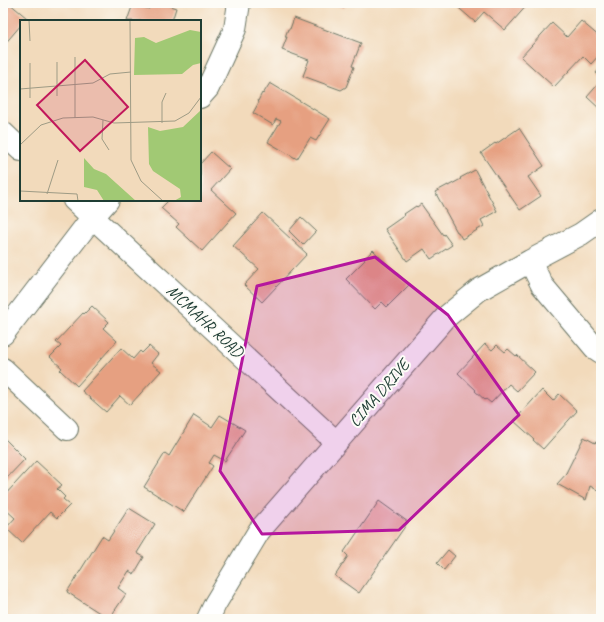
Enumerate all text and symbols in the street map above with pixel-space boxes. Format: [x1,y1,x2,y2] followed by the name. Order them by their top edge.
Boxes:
[20,20,201,201] inset map
[162,280,249,363] street label: MCMAHR ROAD
[344,353,415,431] street label: CIMA DRIVE

